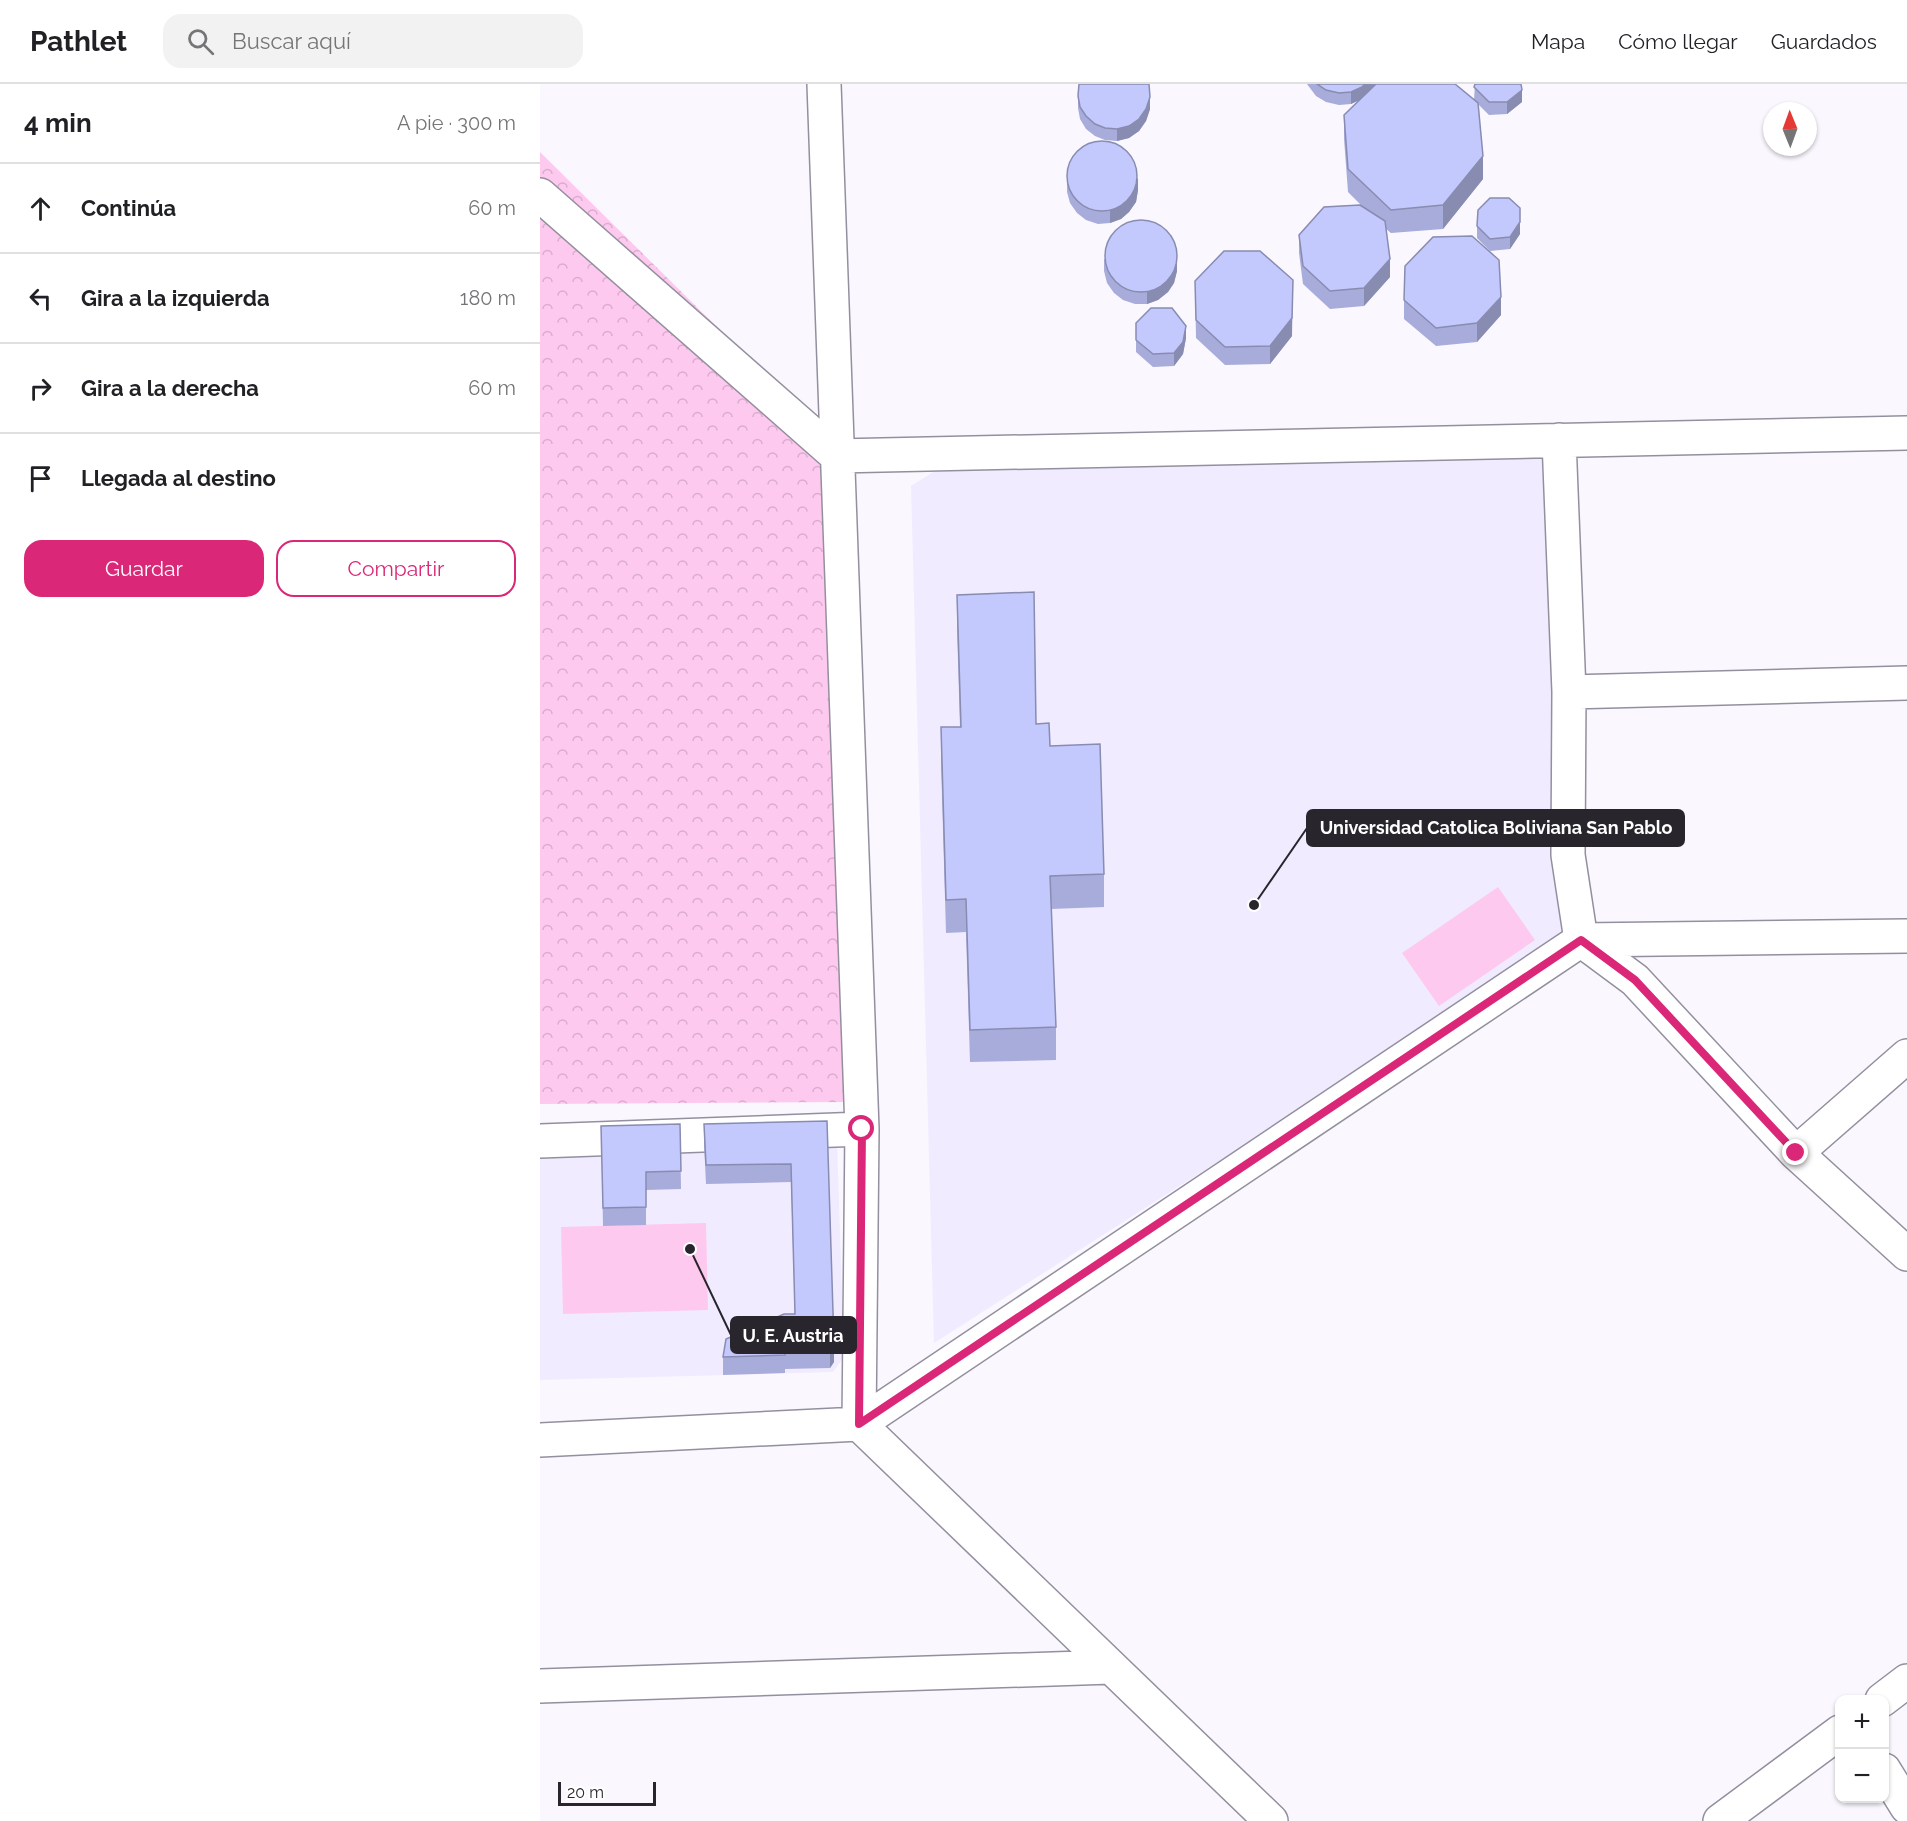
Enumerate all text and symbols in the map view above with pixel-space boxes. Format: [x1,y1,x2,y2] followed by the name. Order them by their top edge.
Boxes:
[163,14,583,68] search box
[30,25,127,58] text: Pathlet
[184,25,217,58] icon: search
[232,28,351,54] text: Buscar aquí
[1531,29,1585,54] text: Mapa
[1618,29,1738,54] text: Cómo llegar
[1771,29,1877,54] text: Guardados
[1763,102,1817,156] north arrow
[24,108,92,138] text: 4 min
[397,111,516,135] text: A pie · 300 m
[24,192,57,225] icon: ahead
[81,195,176,221] text: Continúa
[468,196,516,220] text: 60 m
[24,282,57,315] icon: left
[81,285,270,311] text: Gira a la izquierda
[460,286,516,310] text: 180 m
[24,372,57,405] icon: right
[81,375,259,401] text: Gira a la derecha
[468,376,516,400] text: 60 m
[24,462,57,495] icon: arrive
[81,465,276,491] text: Llegada al destino
[24,540,264,597] button: Guardar
[276,540,516,597] button: Compartir
[1307,810,1684,846] callout: Universidad Catolica Boliviana San Pablo
[1320,817,1672,838] text: Universidad Catolica Boliviana San Pablo
[848,1115,874,1141] route start
[1782,1139,1808,1165] route end
[731,1317,856,1353] callout: U. E. Austria
[743,1325,843,1346] text: U. E. Austria
[1835,1695,1889,1803] map controls
[1835,1695,1889,1749] button: +
[1835,1749,1889,1803] button: −
[558,1779,656,1806] scale bar
[567,1783,604,1802] text: 20 m

